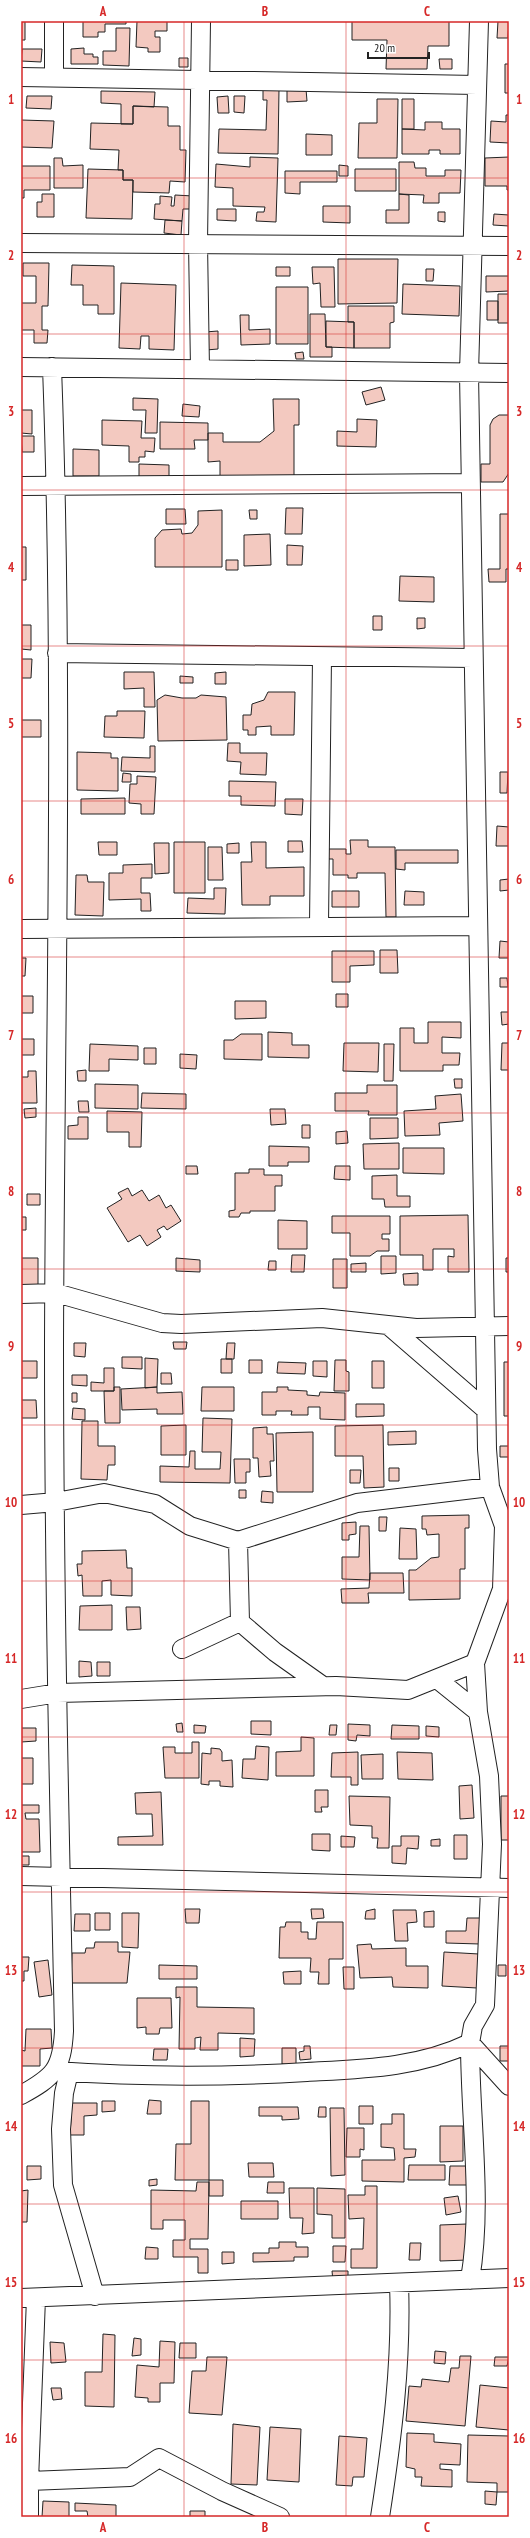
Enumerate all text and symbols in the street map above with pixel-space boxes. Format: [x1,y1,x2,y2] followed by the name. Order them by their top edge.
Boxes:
[99,3,107,20] text: A
[262,3,268,20] text: B
[424,3,430,20] text: C
[368,34,429,60] scale bar
[374,40,395,55] text: 20 m
[8,91,14,108] text: 1
[516,91,522,108] text: 1
[8,247,14,264] text: 2
[516,247,522,264] text: 2
[8,403,14,420] text: 3
[516,403,522,420] text: 3
[8,559,15,576] text: 4
[516,559,523,576] text: 4
[8,715,14,732] text: 5
[516,715,522,732] text: 5
[8,871,14,888] text: 6
[516,871,522,888] text: 6
[8,1027,14,1044] text: 7
[516,1027,522,1044] text: 7
[8,1183,14,1200] text: 8
[516,1183,522,1200] text: 8
[8,1338,14,1355] text: 9
[516,1338,522,1355] text: 9
[5,1494,17,1511] text: 10
[513,1494,525,1511] text: 10
[5,1650,17,1667] text: 11
[513,1650,525,1667] text: 11
[5,1806,17,1823] text: 12
[513,1806,525,1823] text: 12
[5,1962,17,1979] text: 13
[513,1962,525,1979] text: 13
[5,2118,18,2135] text: 14
[513,2118,526,2135] text: 14
[5,2274,17,2291] text: 15
[513,2274,525,2291] text: 15
[5,2430,17,2447] text: 16
[513,2430,525,2447] text: 16
[99,2519,107,2536] text: A
[262,2519,268,2536] text: B
[424,2519,430,2536] text: C

